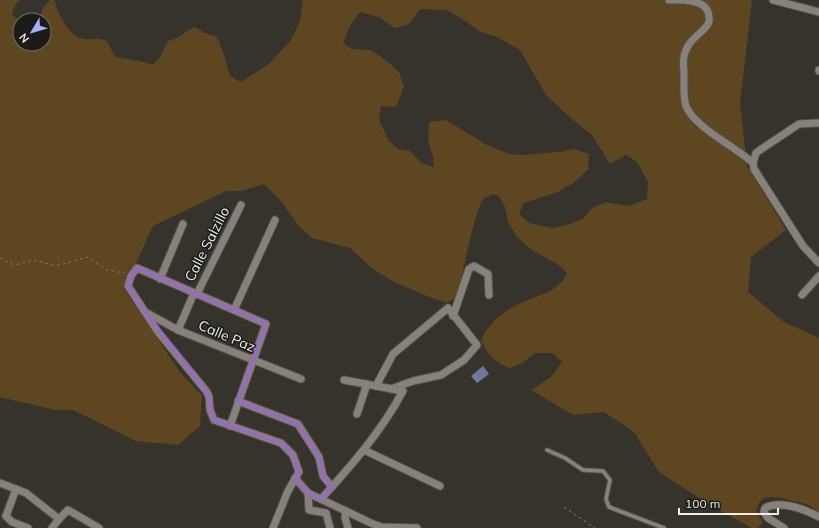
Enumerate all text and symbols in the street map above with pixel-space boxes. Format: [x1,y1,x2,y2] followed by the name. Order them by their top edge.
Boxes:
[12,12,52,52] north arrow
[16,31,32,46] text: N
[181,204,233,284] street label: Calle Salzillo
[196,316,258,356] street label: Calle Paz
[679,490,778,516] scale bar
[685,496,720,511] text: 100 m

